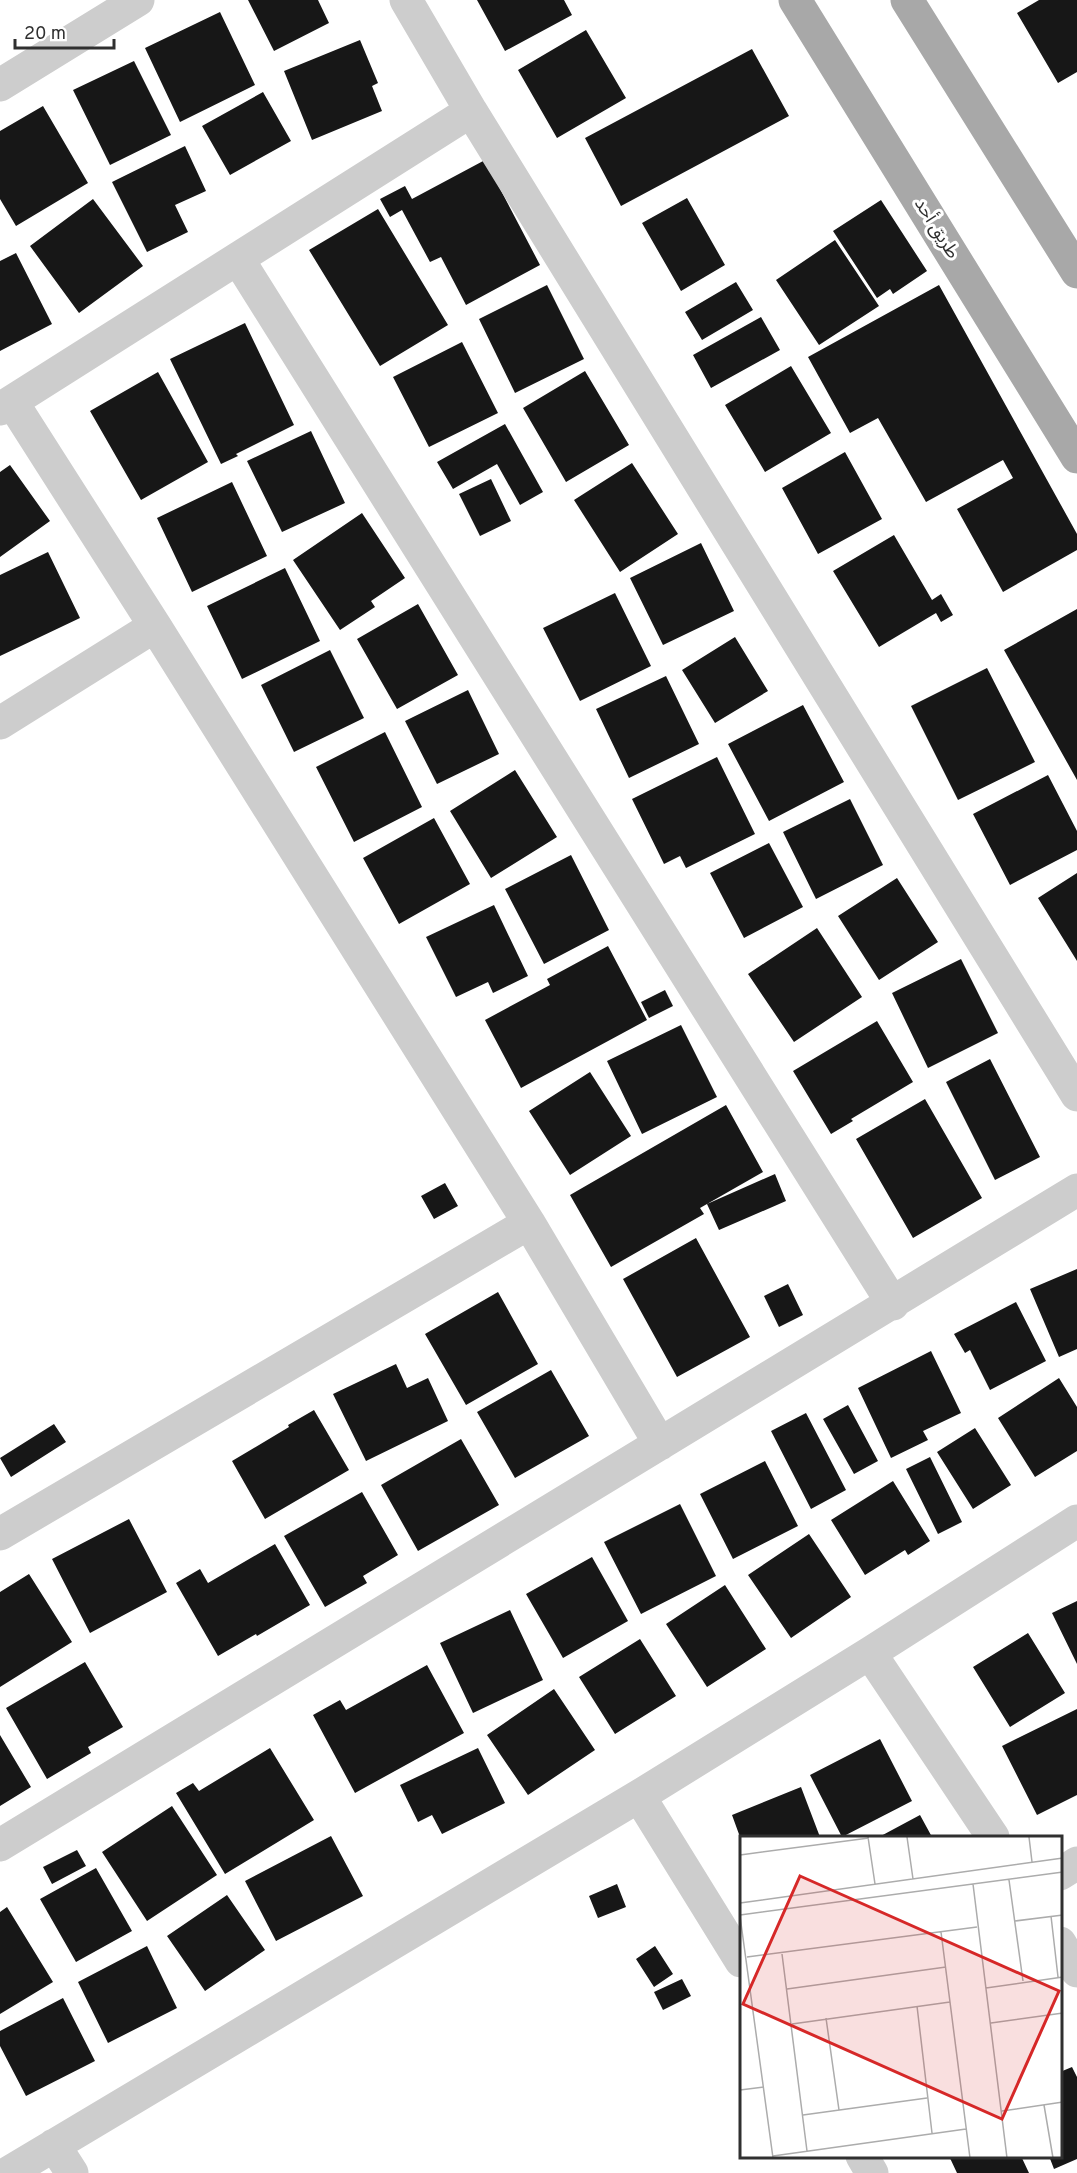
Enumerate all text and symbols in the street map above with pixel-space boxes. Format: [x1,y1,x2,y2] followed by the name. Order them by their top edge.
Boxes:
[15,12,114,50] scale bar
[24,23,66,46] text: 20 m
[908,194,965,264] street label: طريق أحد
[740,1836,1062,2158] inset map

